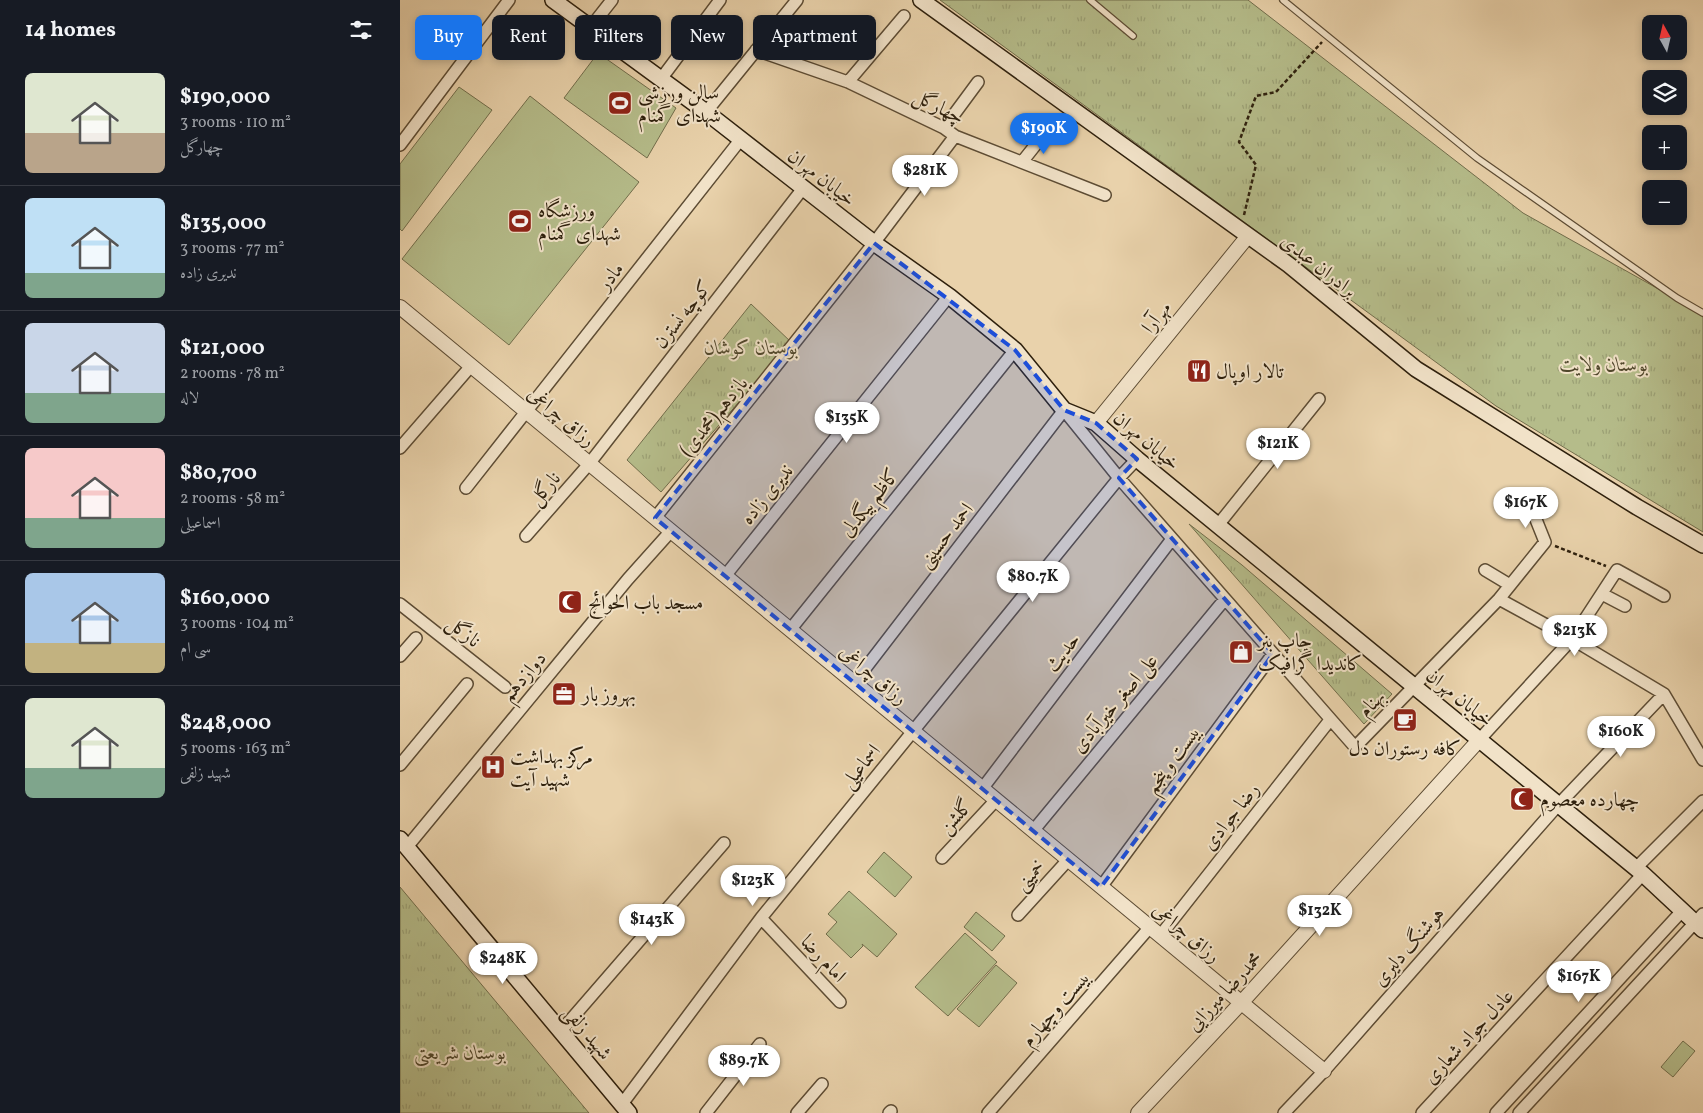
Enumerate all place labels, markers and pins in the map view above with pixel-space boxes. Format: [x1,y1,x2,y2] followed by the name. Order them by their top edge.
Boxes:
[638,80,721,133] place label: سالن ورزشی شهدای گمنام
[607,90,633,116] sports icon: سالن ورزشی شهدای گمنام
[1009,112,1079,155] pin: $190K
[890,154,960,197] pin: $281K
[538,197,621,251] place label: ورزشگاه شهدای گمنام
[507,208,533,234] sports icon: ورزشگاه شهدای گمنام
[1186,358,1212,384] restaurant icon: تالار اوپال
[1216,359,1284,387] place label: تالار اوپال
[812,402,882,444] pin: $135K
[1243,428,1313,470] pin: $121K
[1491,486,1561,529] pin: $167K
[992,560,1074,603] pin: $80.7K
[557,589,583,615] mosque icon: مسجد باب الحوائج
[588,590,703,619] place label: مسجد باب الحوائج
[1540,614,1610,657] pin: $213K
[1256,628,1362,679] place label: چاپ بنر کاندیدا گرافیک
[1228,639,1254,665] shop icon: چاپ بنر کاندیدا گرافیک
[551,681,577,707] office icon: بهروز بار
[580,682,636,710] place label: بهروز بار
[1392,707,1418,733] cafe icon: کافه رستوران دل
[1586,716,1656,758] pin: $160K
[1349,736,1461,764] place label: کافه رستوران دل
[510,744,593,795] place label: مرکز بهداشت شهید آیت
[480,754,506,780] hospital icon: مرکز بهداشت شهید آیت
[1509,786,1535,812] mosque icon: چهارده معصوم
[1540,787,1639,817] place label: چهارده معصوم
[718,864,788,907] pin: $123K
[1285,894,1355,937] pin: $132K
[617,904,687,946] pin: $143K
[468,942,538,985] pin: $248K
[1544,960,1614,1003] pin: $167K
[703,1044,785,1087] pin: $89.7K

